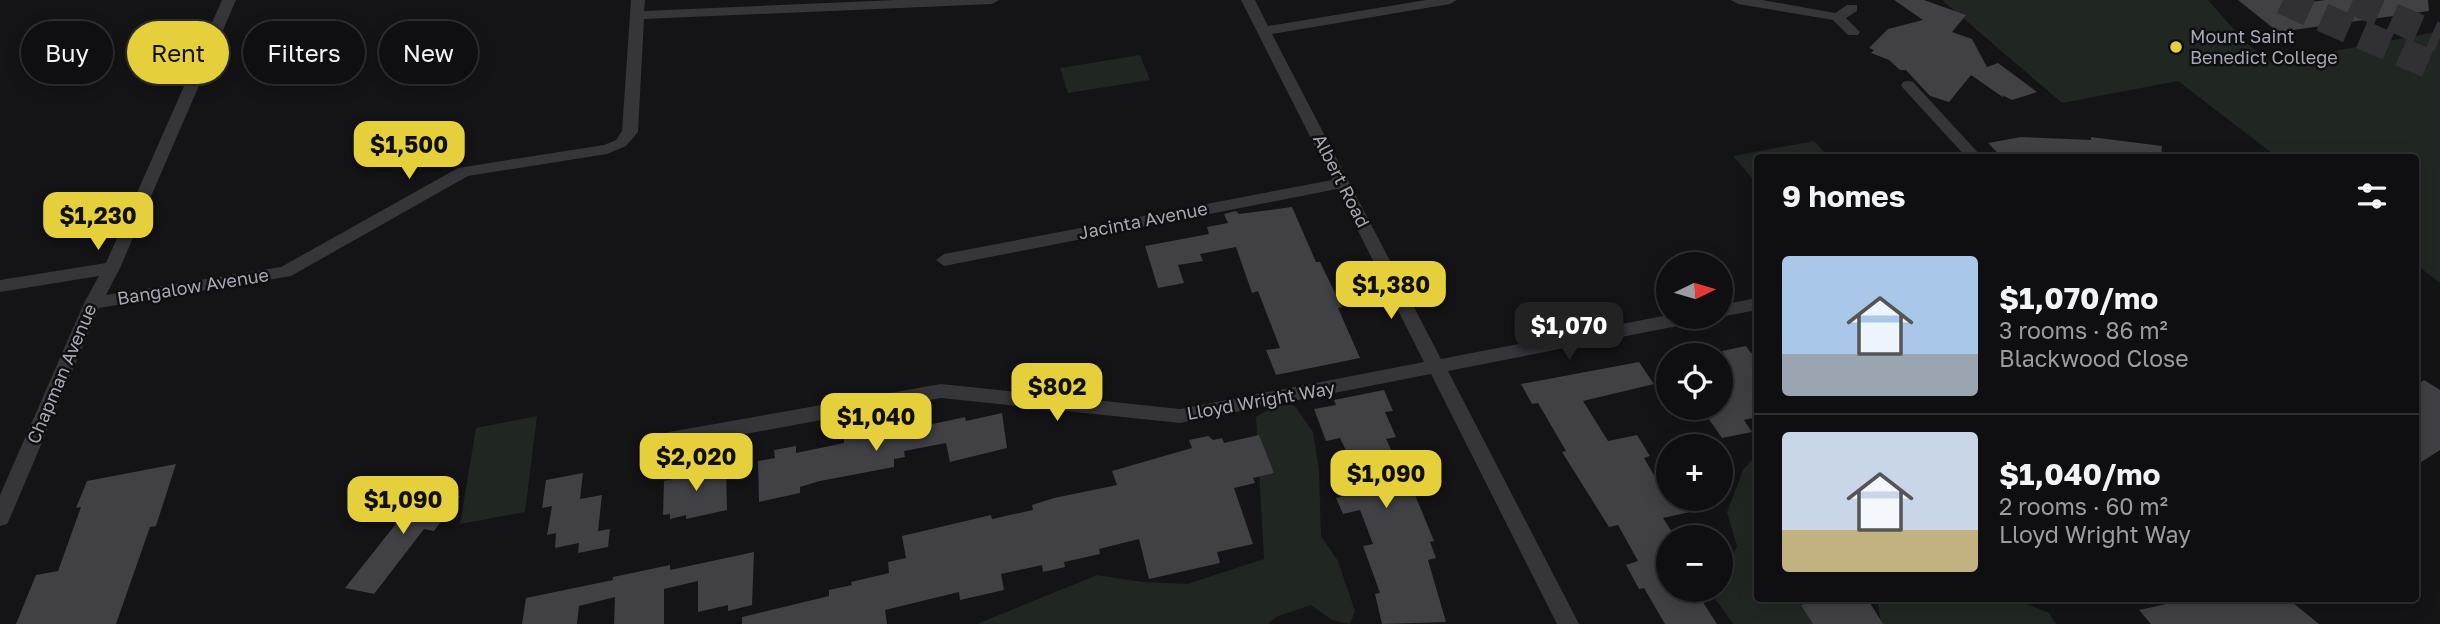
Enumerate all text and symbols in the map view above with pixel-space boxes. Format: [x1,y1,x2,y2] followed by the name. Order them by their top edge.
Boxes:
[21,21,113,84] chip: Buy
[127,21,229,84] chip: Rent
[243,21,365,84] chip: Filters
[379,21,478,84] chip: New
[2190,25,2338,68] place label: Mount Saint Benedict College
[2168,39,2184,55] marker: Mount Saint Benedict College
[352,122,466,181] pin: $1,500
[370,130,448,158] text: $1,500
[1309,130,1375,231] street label: Albert Road
[2353,177,2391,215] icon: filters
[1782,178,1905,214] text: 9 homes
[41,192,155,252] pin: $1,230
[1076,197,1209,243] street label: Jacinta Avenue
[59,201,137,229] text: $1,230
[1656,252,1732,329] north arrow
[1656,252,1733,602] map controls
[1334,262,1448,321] pin: $1,380
[115,263,270,309] street label: Bangalow Avenue
[1352,270,1430,298] text: $1,380
[1999,280,2158,316] text: $1,070/mo
[1838,284,1922,368] icon: home
[22,300,100,447] street label: Chapman Avenue
[1512,302,1626,362] pin: $1,070
[1530,311,1608,339] text: $1,070
[1999,316,2168,344] text: 3 rooms · 86 m²
[1656,343,1733,420] button: locate
[1999,344,2189,372] text: Blackwood Close
[1016,364,1098,423] pin: $802
[1027,372,1087,400] text: $802
[1185,376,1337,424] street label: Lloyd Wright Way
[819,393,933,453] pin: $1,040
[837,402,915,430] text: $1,040
[639,434,753,493] pin: $2,020
[1656,434,1733,511] button: +
[656,442,736,470] text: $2,020
[1329,450,1443,510] pin: $1,090
[1999,456,2161,492] text: $1,040/mo
[1346,459,1426,487] text: $1,090
[1838,460,1922,544] icon: home
[346,476,460,536] pin: $1,090
[363,485,443,513] text: $1,090
[1999,492,2168,520] text: 2 rooms · 60 m²
[1999,520,2191,548] text: Lloyd Wright Way
[1656,525,1733,602] button: −

